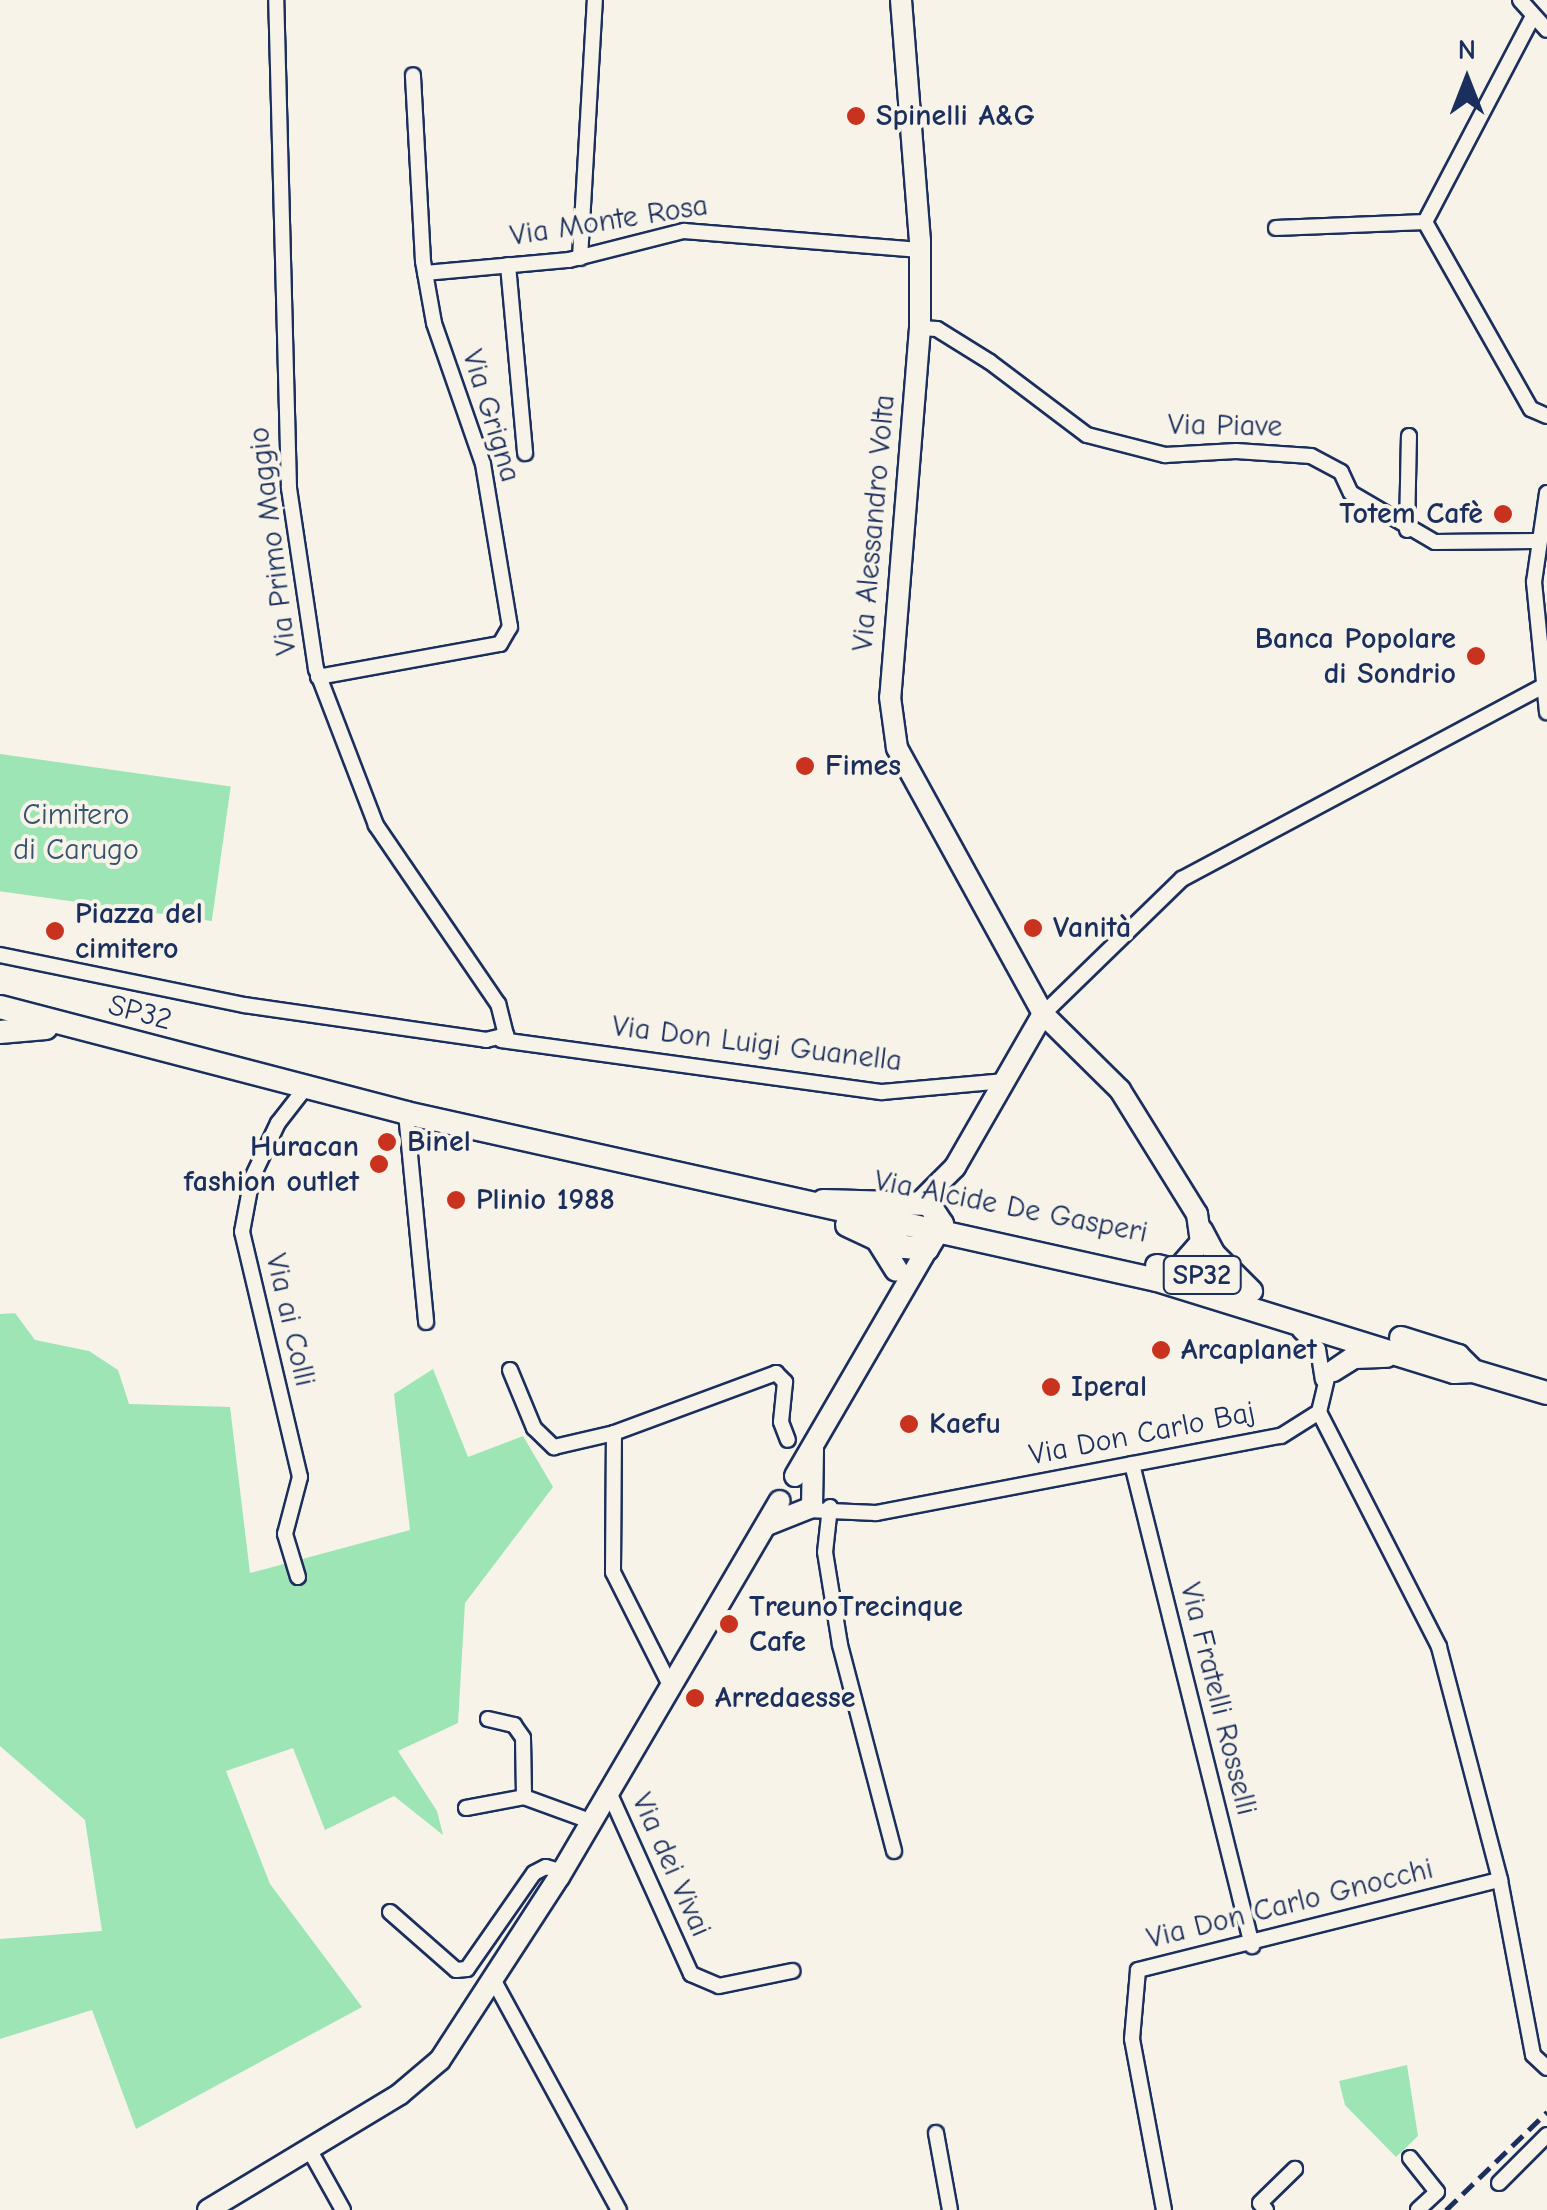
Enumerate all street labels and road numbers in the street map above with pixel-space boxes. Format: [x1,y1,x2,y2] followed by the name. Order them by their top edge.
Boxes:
[508,188,710,254] street label: Via Monte Rosa
[454,345,528,487] street label: Via Grigna
[845,393,903,653] street label: Via Alessandro Volta
[1167,407,1283,445] street label: Via Piave
[241,425,305,657] street label: Via Primo Maggio
[104,987,176,1039] street label: SP32
[610,1008,904,1080] street label: Via Don Luigi Guanella
[871,1163,1151,1251] street label: Via Alcide De Gasperi
[257,1250,323,1390] street label: Via ai Colli
[1162,1252,1242,1298] road number: SP32
[1026,1394,1258,1474] street label: Via Don Carlo Baj
[1172,1579,1264,1819] street label: Via Fratelli Rosselli
[623,1788,719,1942] street label: Via dei Vivai
[1143,1851,1437,1957] street label: Via Don Carlo Gnocchi

